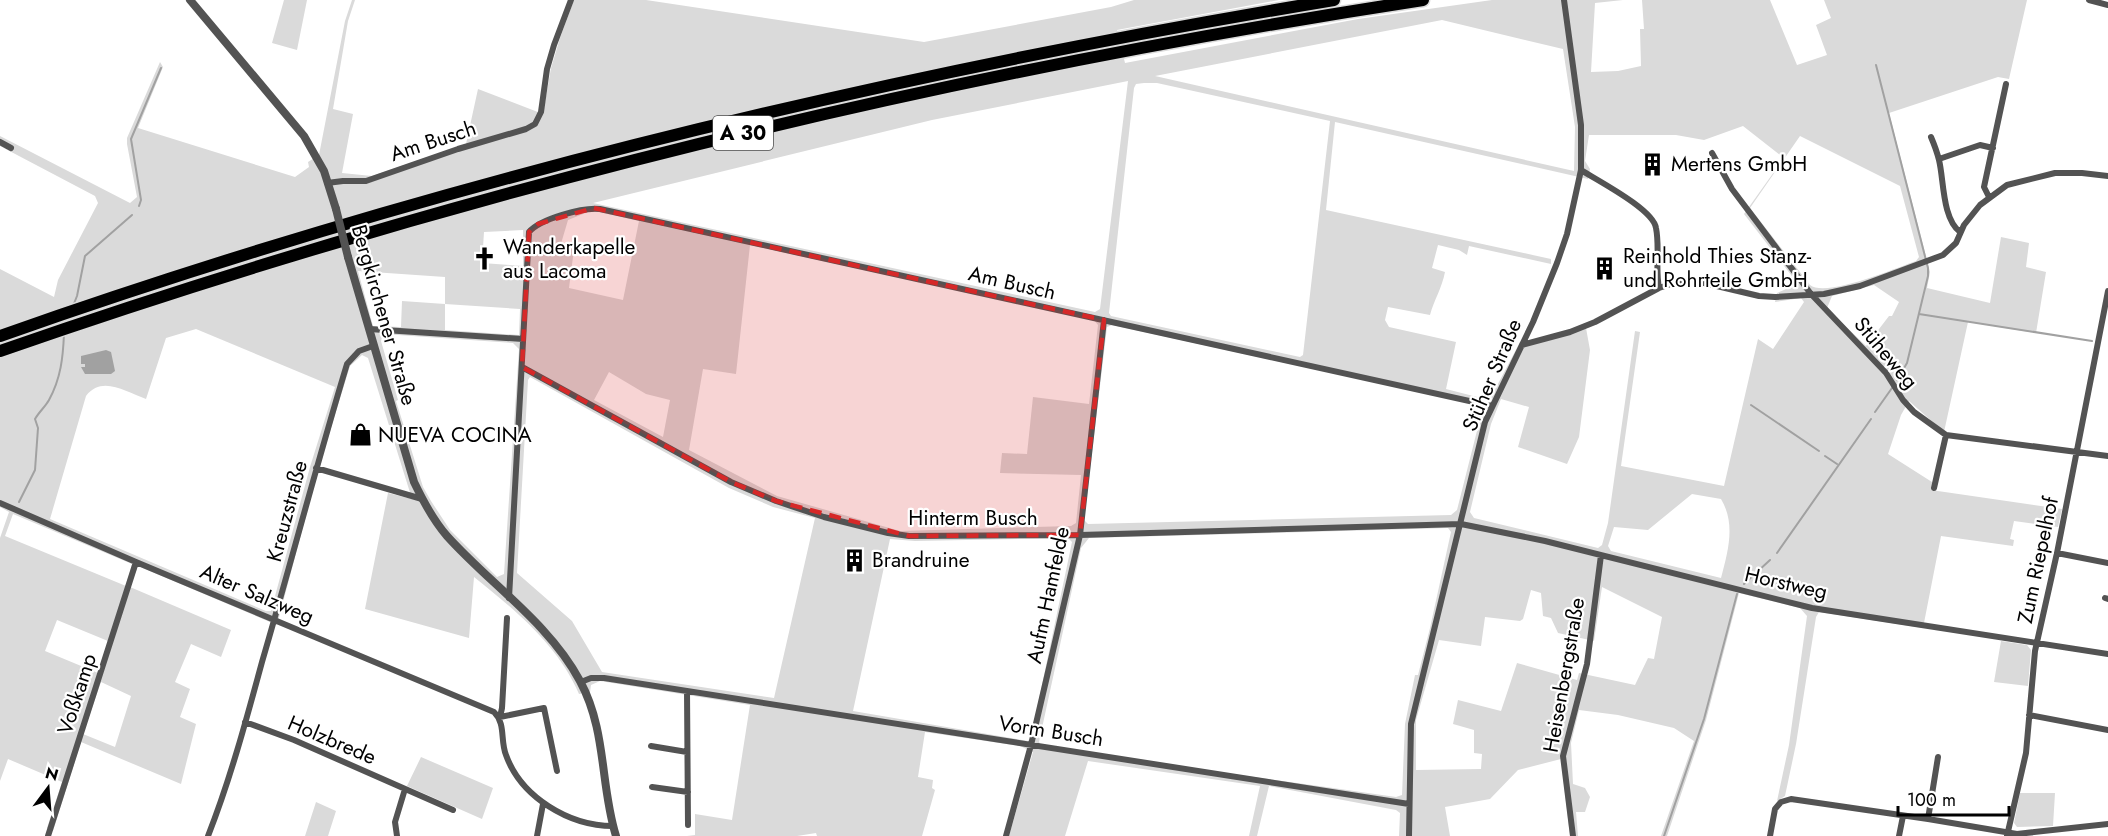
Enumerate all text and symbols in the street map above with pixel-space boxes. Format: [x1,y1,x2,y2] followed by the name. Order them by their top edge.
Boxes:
[386,113,480,169] street label: Am Busch
[713,116,773,150] road number: A 30
[1671,149,1807,179] place label: Mertens GmbH
[1640,151,1666,177] building icon: Mertens GmbH
[344,221,424,409] street label: Bergkirchener Straße
[503,232,636,286] place label: Wanderkapelle aus Lacoma
[1623,241,1812,295] place label: Reinhold Thies Stanz- und Rohrteile GmbH
[472,246,498,272] church icon: Wanderkapelle aus Lacoma
[1592,255,1618,281] building icon: Reinhold Thies Stanz- und Rohrteile GmbH
[965,258,1059,308] street label: Am Busch
[1847,310,1925,396] street label: Stüheweg
[1455,314,1529,436] street label: Stüher Straße
[378,420,532,450] place label: NUEVA COCINA
[347,422,373,448] shop icon: NUEVA COCINA
[259,457,315,565] street label: Kreuzstraße
[2010,493,2066,626] street label: Zum Riepelhof
[908,503,1038,533] street label: Hinterm Busch
[1019,524,1077,666] street label: Aufm Hamfelde
[872,545,970,575] place label: Brandruine
[841,547,867,573] building icon: Brandruine
[195,557,319,631] street label: Alter Salzweg
[1742,559,1830,607] street label: Horstweg
[1536,595,1592,755] street label: Heisenbergstraße
[50,650,104,738] street label: Voßkamp
[283,708,381,772] street label: Holzbrede
[996,708,1106,754] street label: Vorm Busch
[18,758,78,818] north arrow
[43,761,61,787] text: N
[1898,779,2009,817] scale bar
[1907,787,1956,813] text: 100 m

